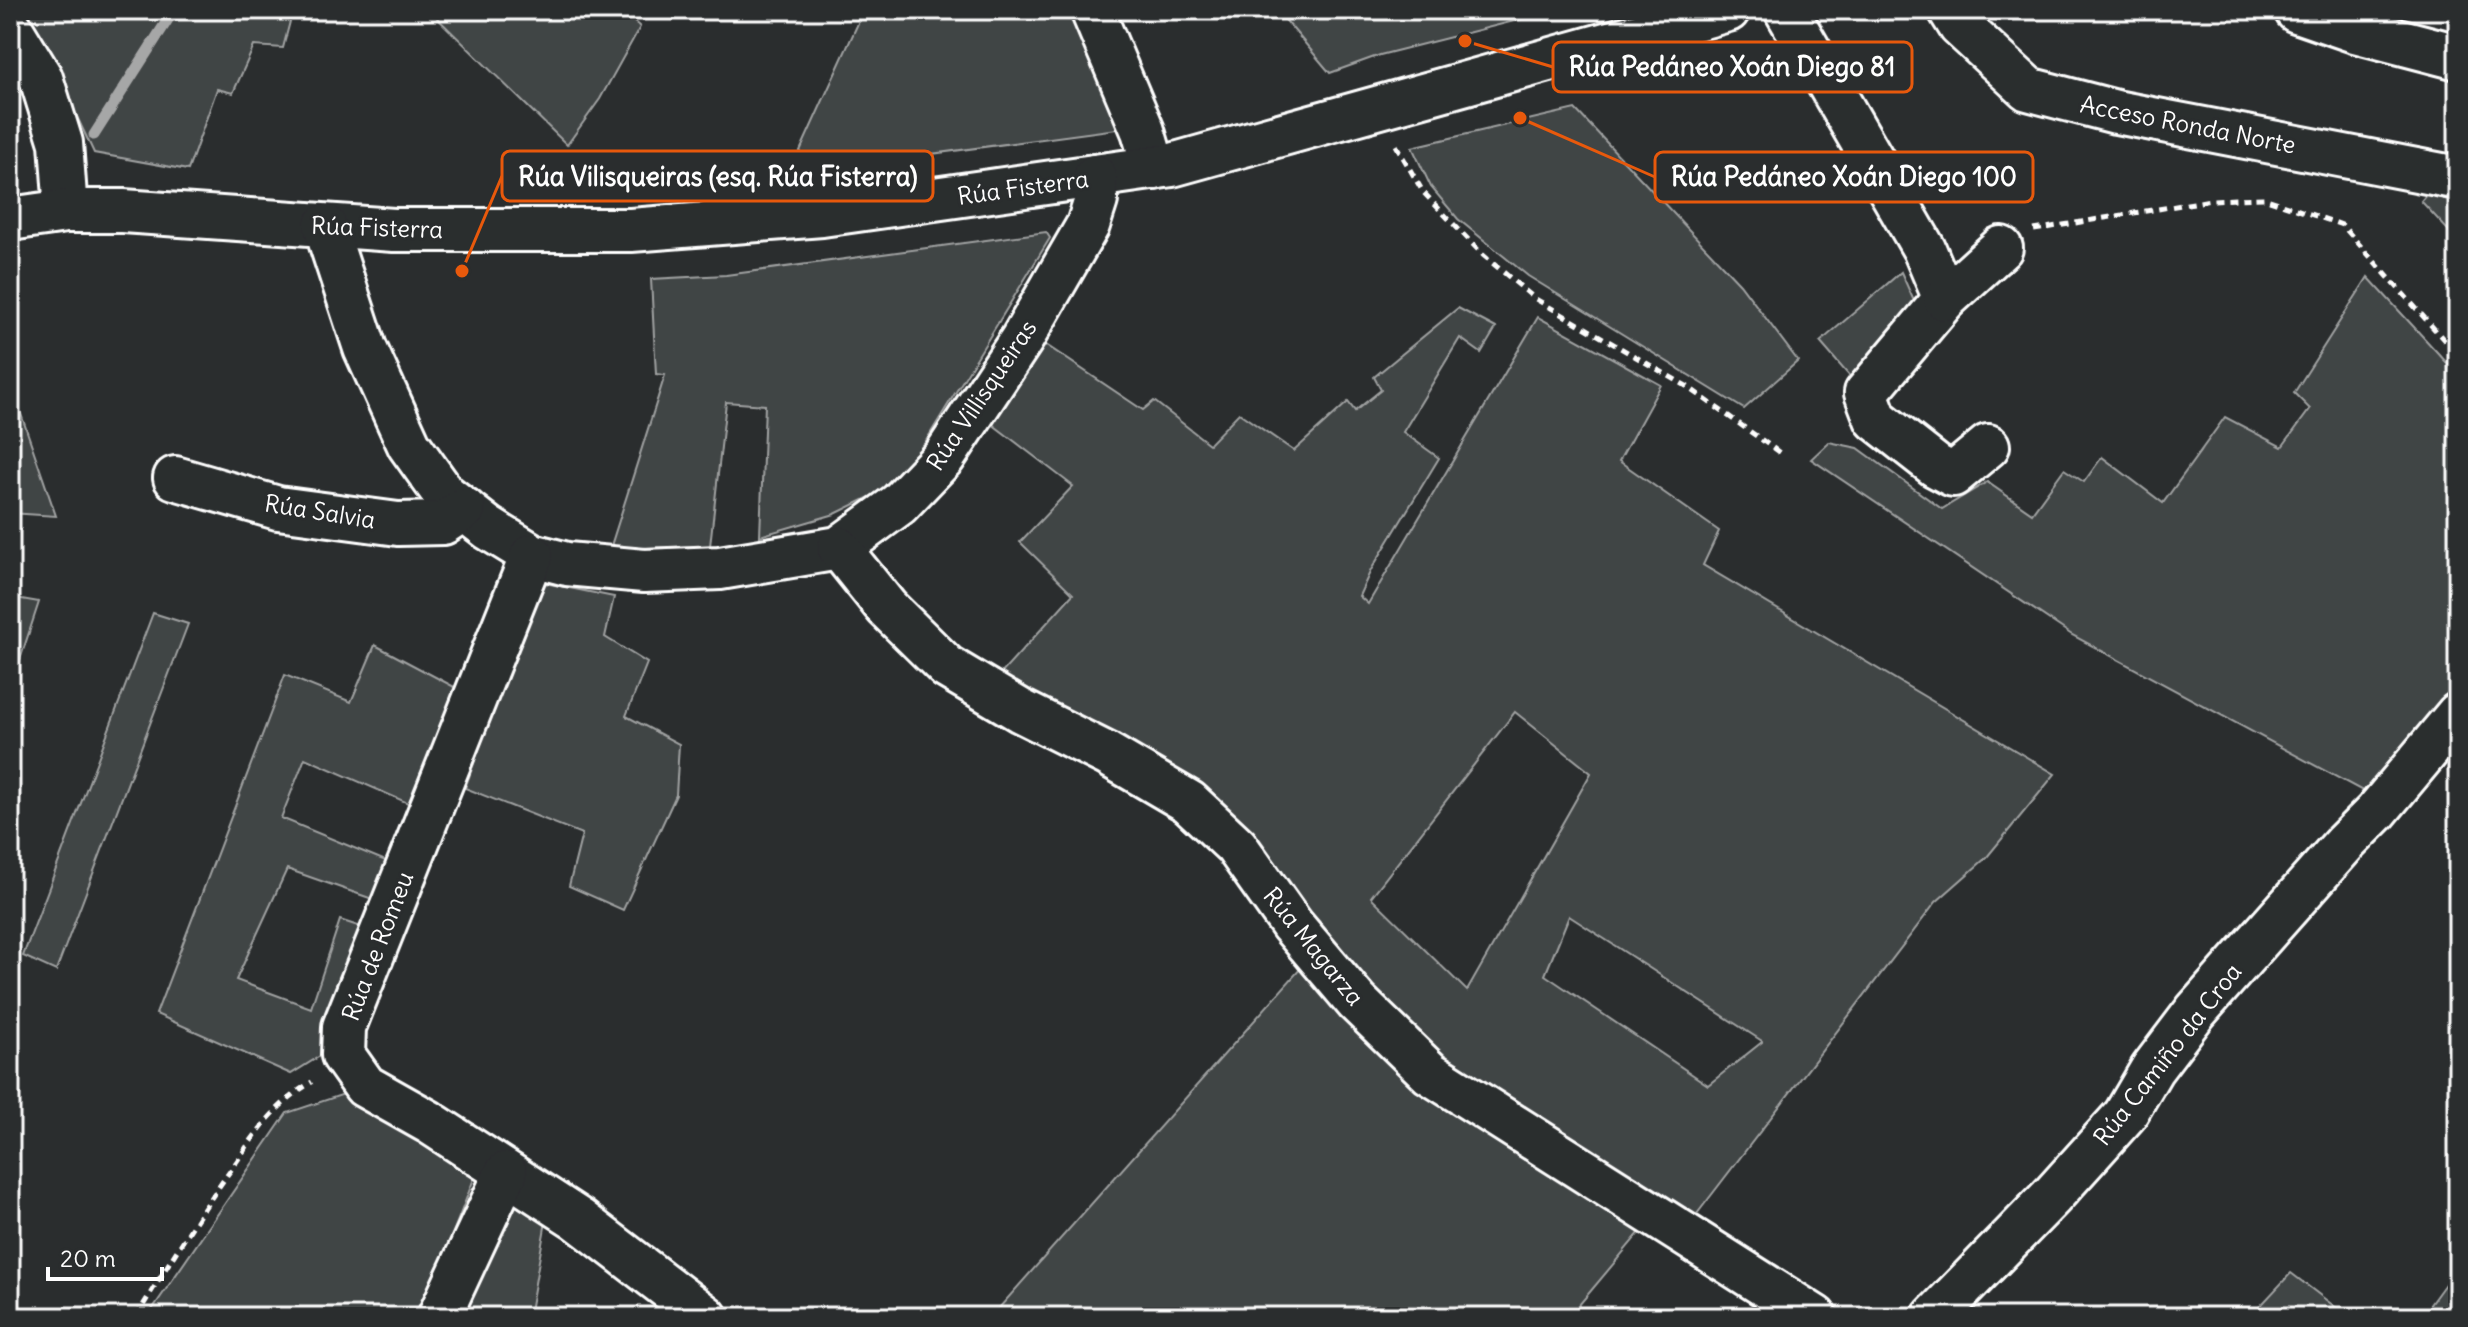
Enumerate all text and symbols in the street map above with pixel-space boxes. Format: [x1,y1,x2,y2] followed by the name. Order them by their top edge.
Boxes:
[1553,42,1912,92] callout: Rúa Pedáneo Xoán Diego 81
[1569,50,1895,83] text: Rúa Pedáneo Xoán Diego 81
[2078,88,2298,160] street label: Acceso Ronda Norte
[502,151,933,201] callout: Rúa Vilisqueiras (esq. Rúa Fisterra)
[1655,152,2033,202] callout: Rúa Pedáneo Xoán Diego 100
[518,160,918,193] text: Rúa Vilisqueiras (esq. Rúa Fisterra)
[1671,160,2017,193] text: Rúa Pedáneo Xoán Diego 100
[955,163,1091,211] street label: Rúa Fisterra
[310,210,444,244] street label: Rúa Fisterra
[919,314,1043,476] street label: Rúa Villisqueiras
[263,487,377,535] street label: Rúa Salvia
[335,867,419,1025] street label: Rúa de Romeu
[1257,881,1371,1011] street label: Rúa Magarza
[2086,957,2248,1151] street label: Rúa Camiño da Croa
[48,1231,162,1281] scale bar
[60,1243,116,1273] text: 20 m

